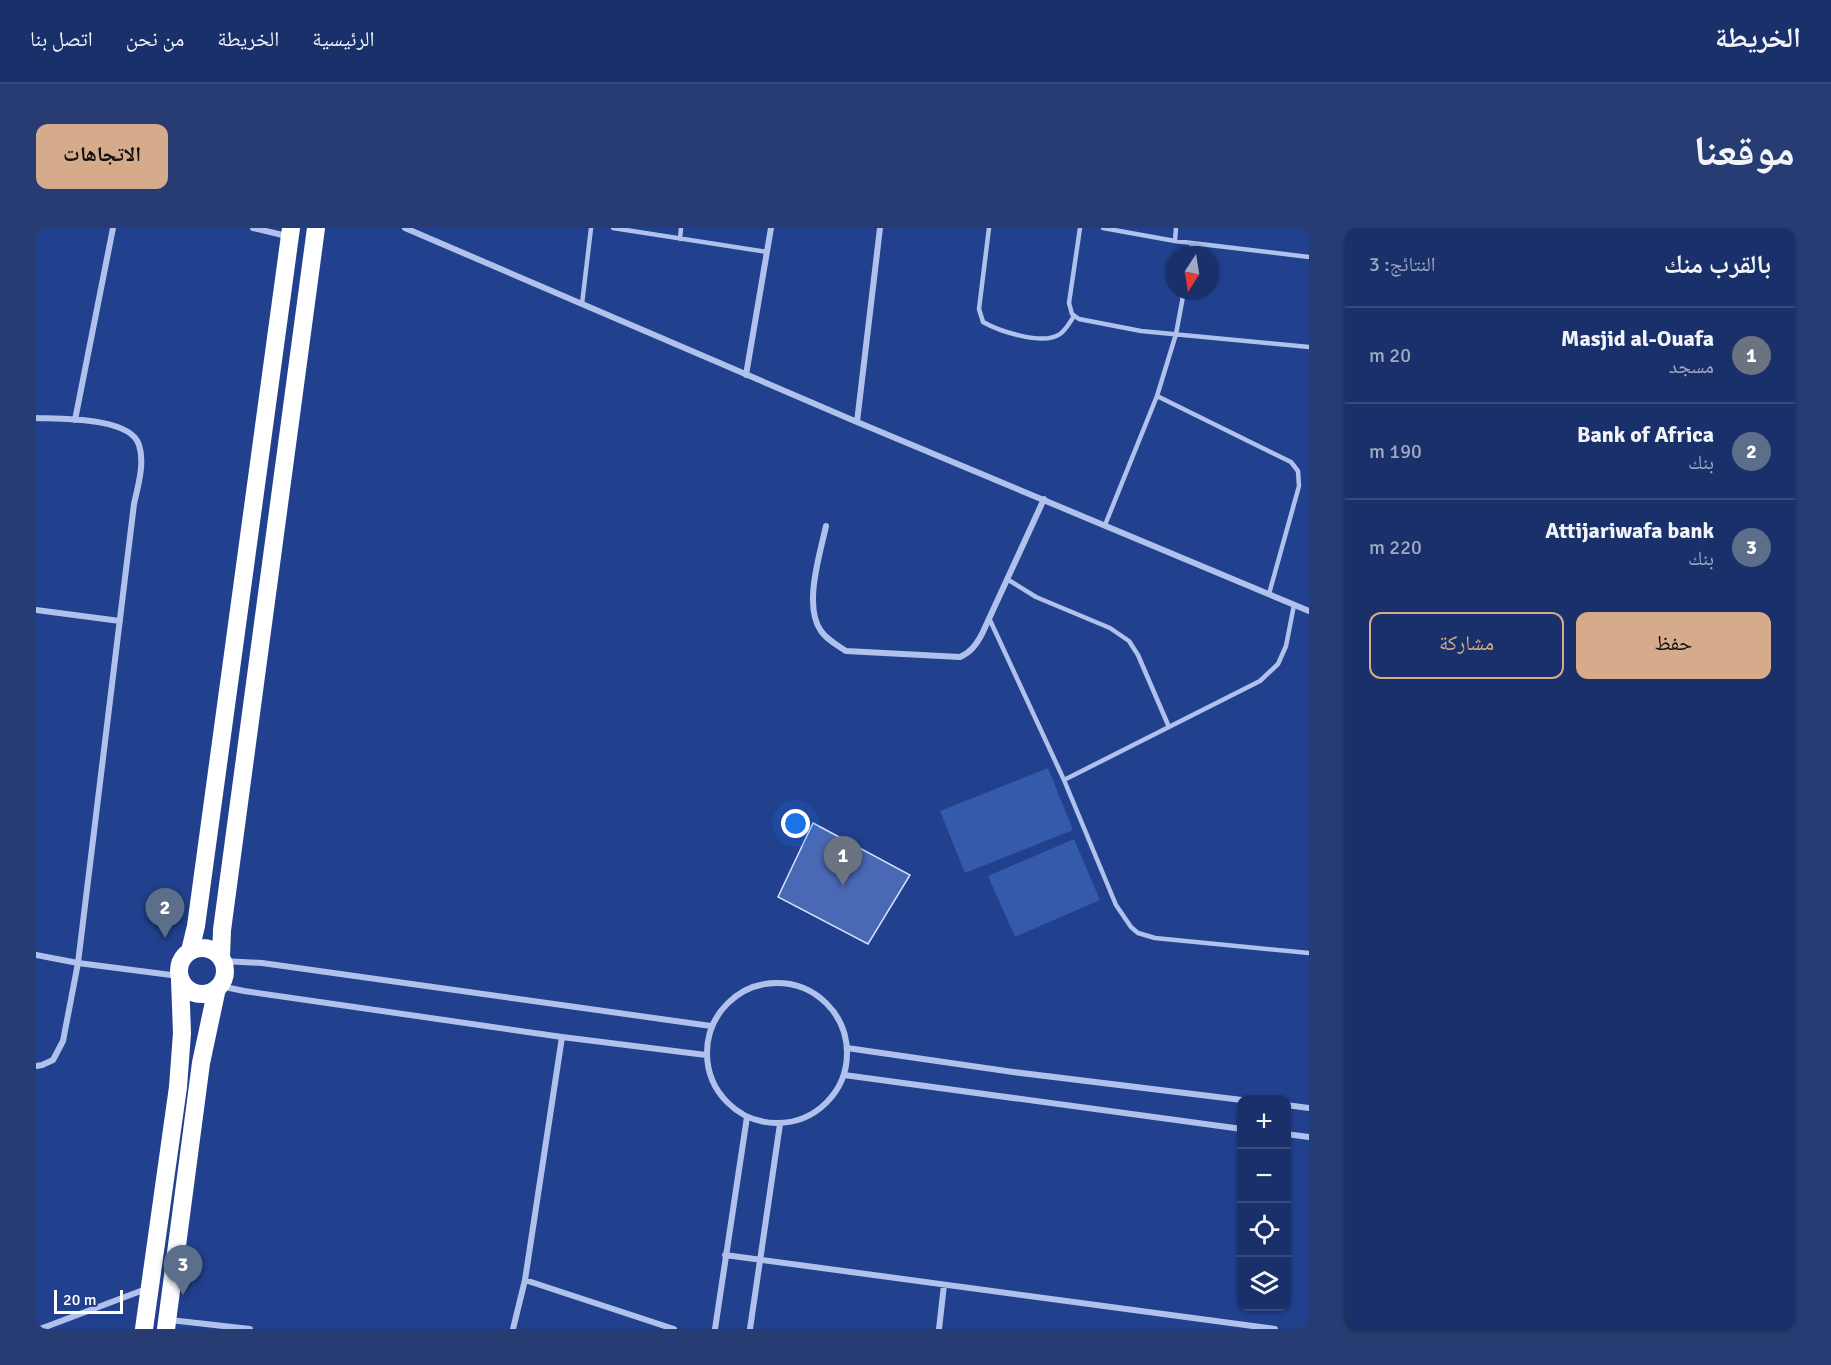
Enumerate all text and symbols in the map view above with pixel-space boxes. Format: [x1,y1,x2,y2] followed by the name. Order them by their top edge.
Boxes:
[1715,21,1801,55] text: الخريطة
[30,26,93,52] text: اتصل بنا
[126,26,184,52] text: من نحن
[217,26,279,52] text: الخريطة
[312,26,374,52] text: الرئيسية
[36,124,168,189] button: الاتجاهات
[1694,126,1795,177] text: موقعنا
[1165,246,1219,300] north arrow
[1664,249,1771,281] text: بالقرب منك
[1369,252,1436,277] text: النتائج: 3
[1561,325,1714,352] text: Masjid al-Ouafa
[1369,343,1411,368] text: 20 m
[1746,343,1757,368] text: 1
[1669,354,1714,379] text: مسجد
[1577,421,1714,448] text: Bank of Africa
[1369,439,1422,464] text: 190 m
[1746,439,1757,464] text: 2
[1688,450,1714,475] text: بنك
[1545,517,1714,544] text: Attijariwafa bank
[1369,535,1422,560] text: 220 m
[1746,535,1757,560] text: 3
[1688,546,1714,571] text: بنك
[1369,612,1564,679] button: مشاركة
[1576,612,1771,679] button: حفظ
[781,809,810,838] your location
[824,836,862,886] pin: 1
[146,888,184,938] pin: 2
[1237,1095,1291,1311] map controls
[1237,1095,1291,1149] button: +
[1237,1149,1291,1203] button: −
[1237,1203,1291,1257] button: locate
[164,1246,202,1295] pin: 3
[1237,1257,1291,1311] button: layers
[54,1287,123,1314] scale bar
[63,1290,97,1310] text: 20 m

